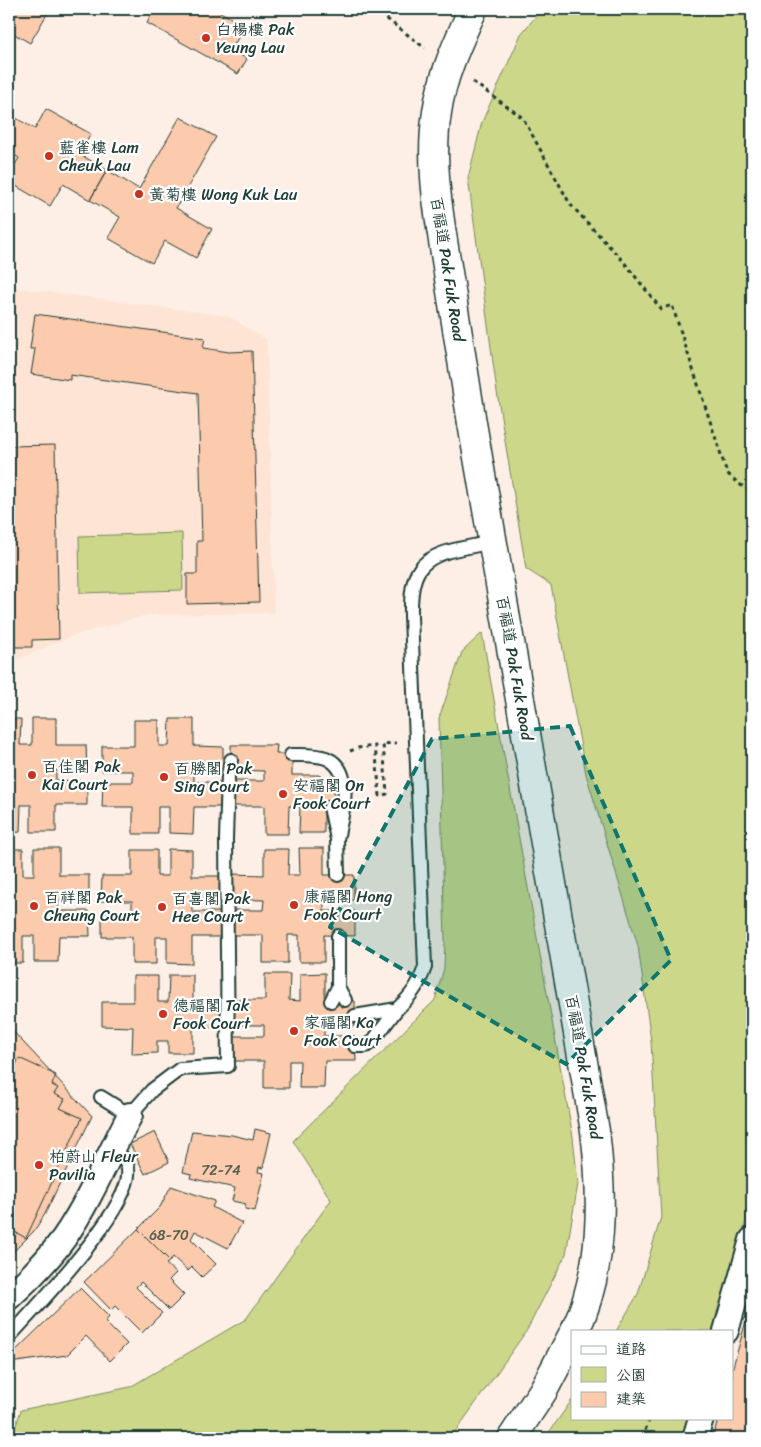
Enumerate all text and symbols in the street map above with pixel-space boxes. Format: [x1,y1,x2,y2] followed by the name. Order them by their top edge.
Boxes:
[216,15,295,62] place label: 白楊樓 Pak Yeung Lau
[200,32,212,44] marker: 白楊樓 Pak Yeung Lau
[59,133,139,180] place label: 藍雀樓 Lam Cheuk Lau
[43,150,55,162] marker: 藍雀樓 Lam Cheuk Lau
[149,180,298,209] place label: 黃菊樓 Wong Kuk Lau
[133,188,145,200] marker: 黃菊樓 Wong Kuk Lau
[422,194,474,345] street label: 百福道 Pak Fuk Road
[488,593,542,744] street label: 百福道 Pak Fuk Road
[42,752,121,799] place label: 百佳閣 Pak Kai Court
[174,754,253,801] place label: 百勝閣 Pak Sing Court
[26,769,38,781] marker: 百佳閣 Pak Kai Court
[158,771,170,783] marker: 百勝閣 Pak Sing Court
[293,771,371,818] place label: 安福閣 On Fook Court
[277,788,289,800] marker: 安福閣 On Fook Court
[304,882,392,929] place label: 康福閣 Hong Fook Court
[44,883,140,930] place label: 百祥閣 Pak Cheung Court
[172,884,251,931] place label: 百喜閣 Pak Hee Court
[288,899,300,911] marker: 康福閣 Hong Fook Court
[28,900,40,912] marker: 百祥閣 Pak Cheung Court
[156,901,168,913] marker: 百喜閣 Pak Hee Court
[173,991,251,1038] place label: 德福閣 Tak Fook Court
[557,992,611,1143] street label: 百福道 Pak Fuk Road
[157,1008,169,1020] marker: 德福閣 Tak Fook Court
[304,1008,382,1055] place label: 家福閣 Ka Fook Court
[288,1025,300,1037] marker: 家福閣 Ka Fook Court
[49,1142,139,1189] place label: 柏蔚山 Fleur Pavilia
[201,1158,241,1183] house number: 72-74
[33,1159,45,1171] marker: 柏蔚山 Fleur Pavilia
[149,1223,189,1248] house number: 68-70
[571,1330,734,1420] legend
[616,1336,646,1362] text: 道路
[616,1362,646,1388] text: 公園
[616,1386,646,1412] text: 建築

